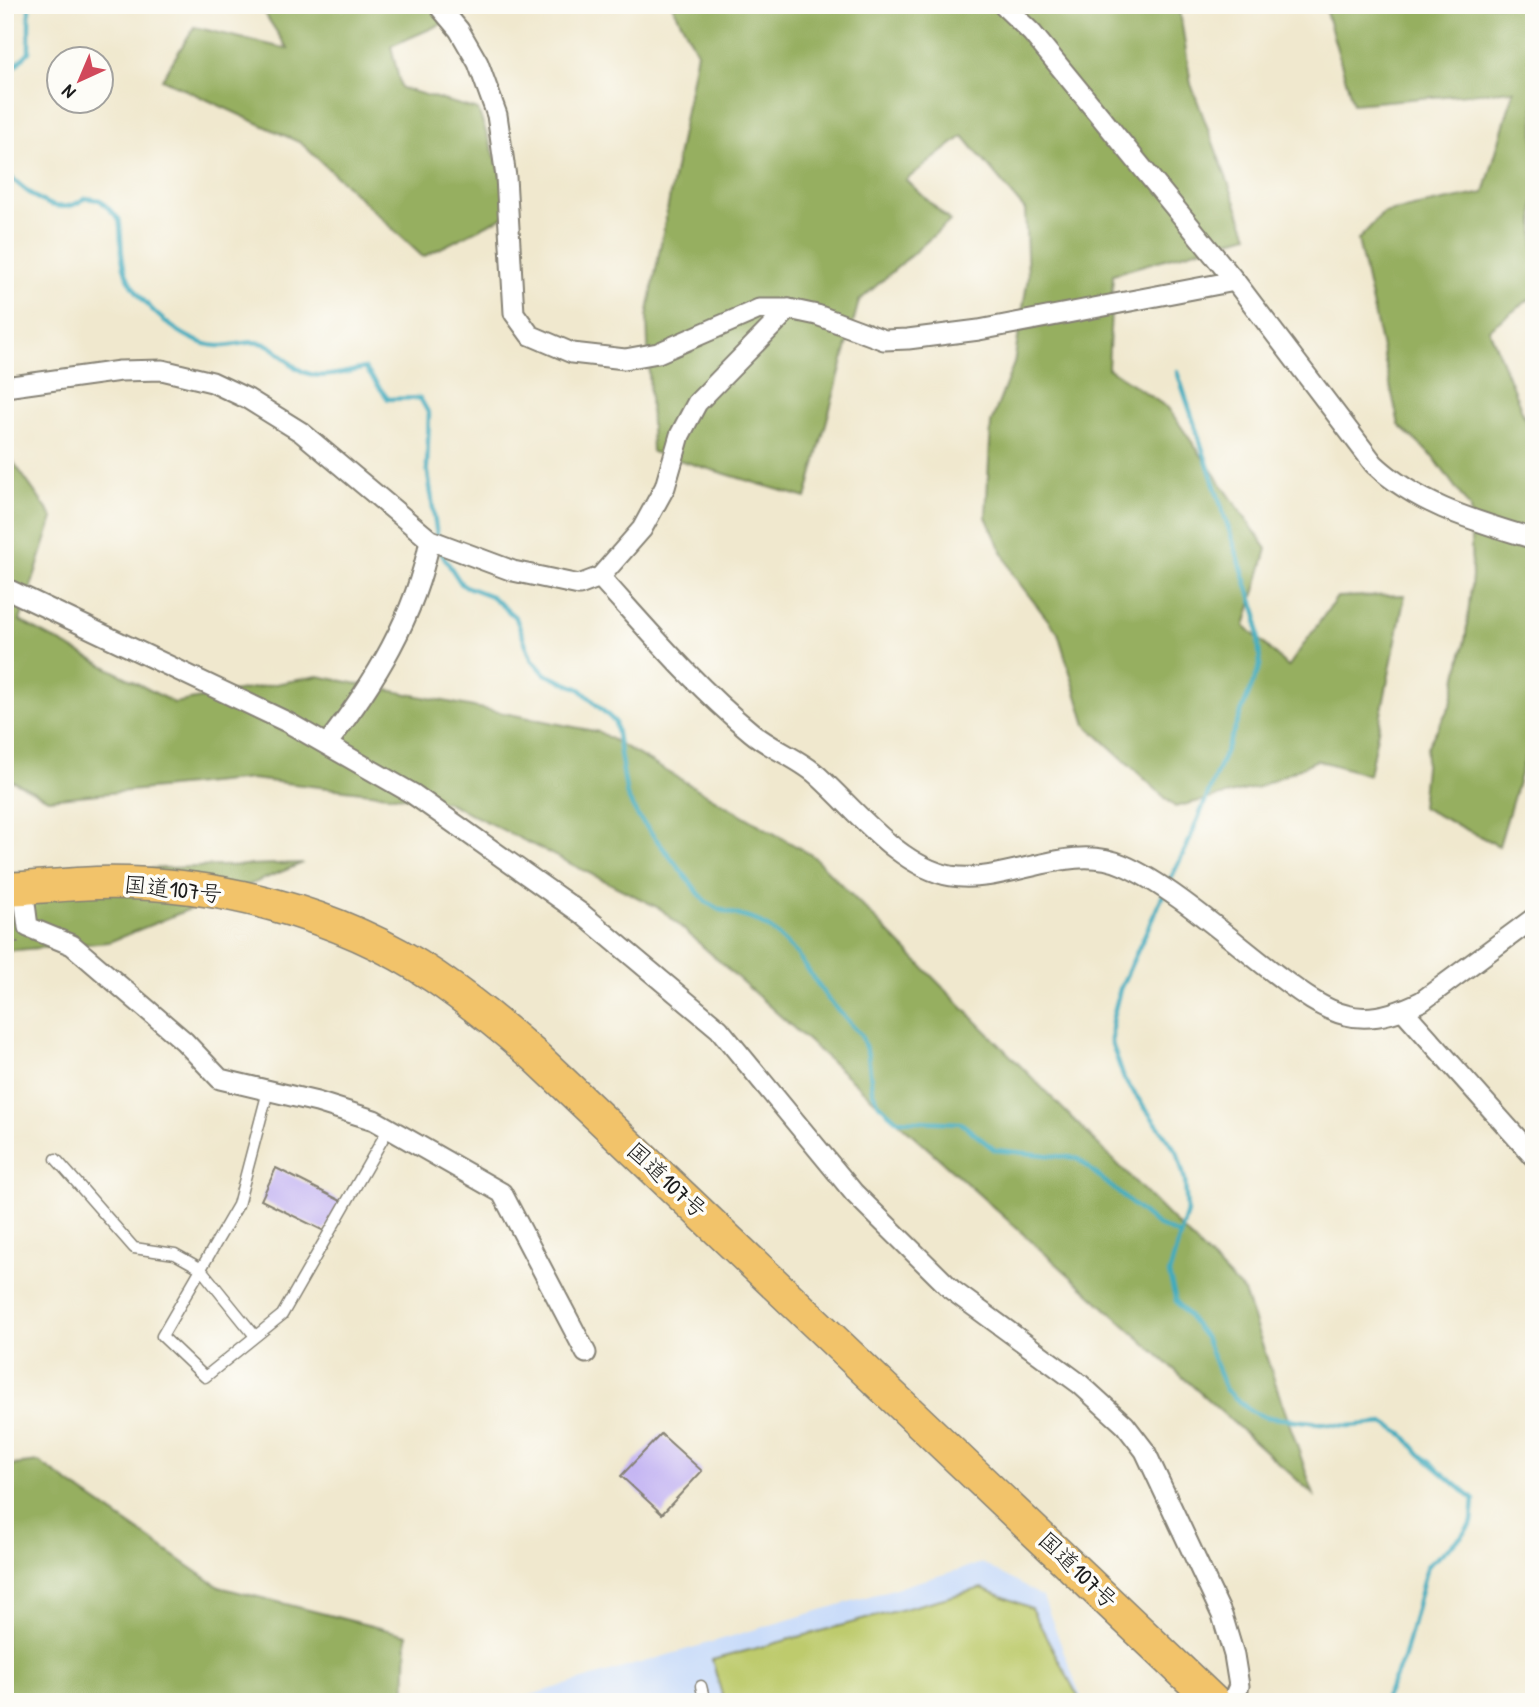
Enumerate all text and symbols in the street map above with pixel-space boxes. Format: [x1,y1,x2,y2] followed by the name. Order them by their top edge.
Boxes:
[46,46,116,116] north arrow
[56,79,81,105] text: N
[122,868,224,909] street label: 国道107号
[621,1135,714,1225] street label: 国道107号
[1032,1524,1125,1615] street label: 国道107号

